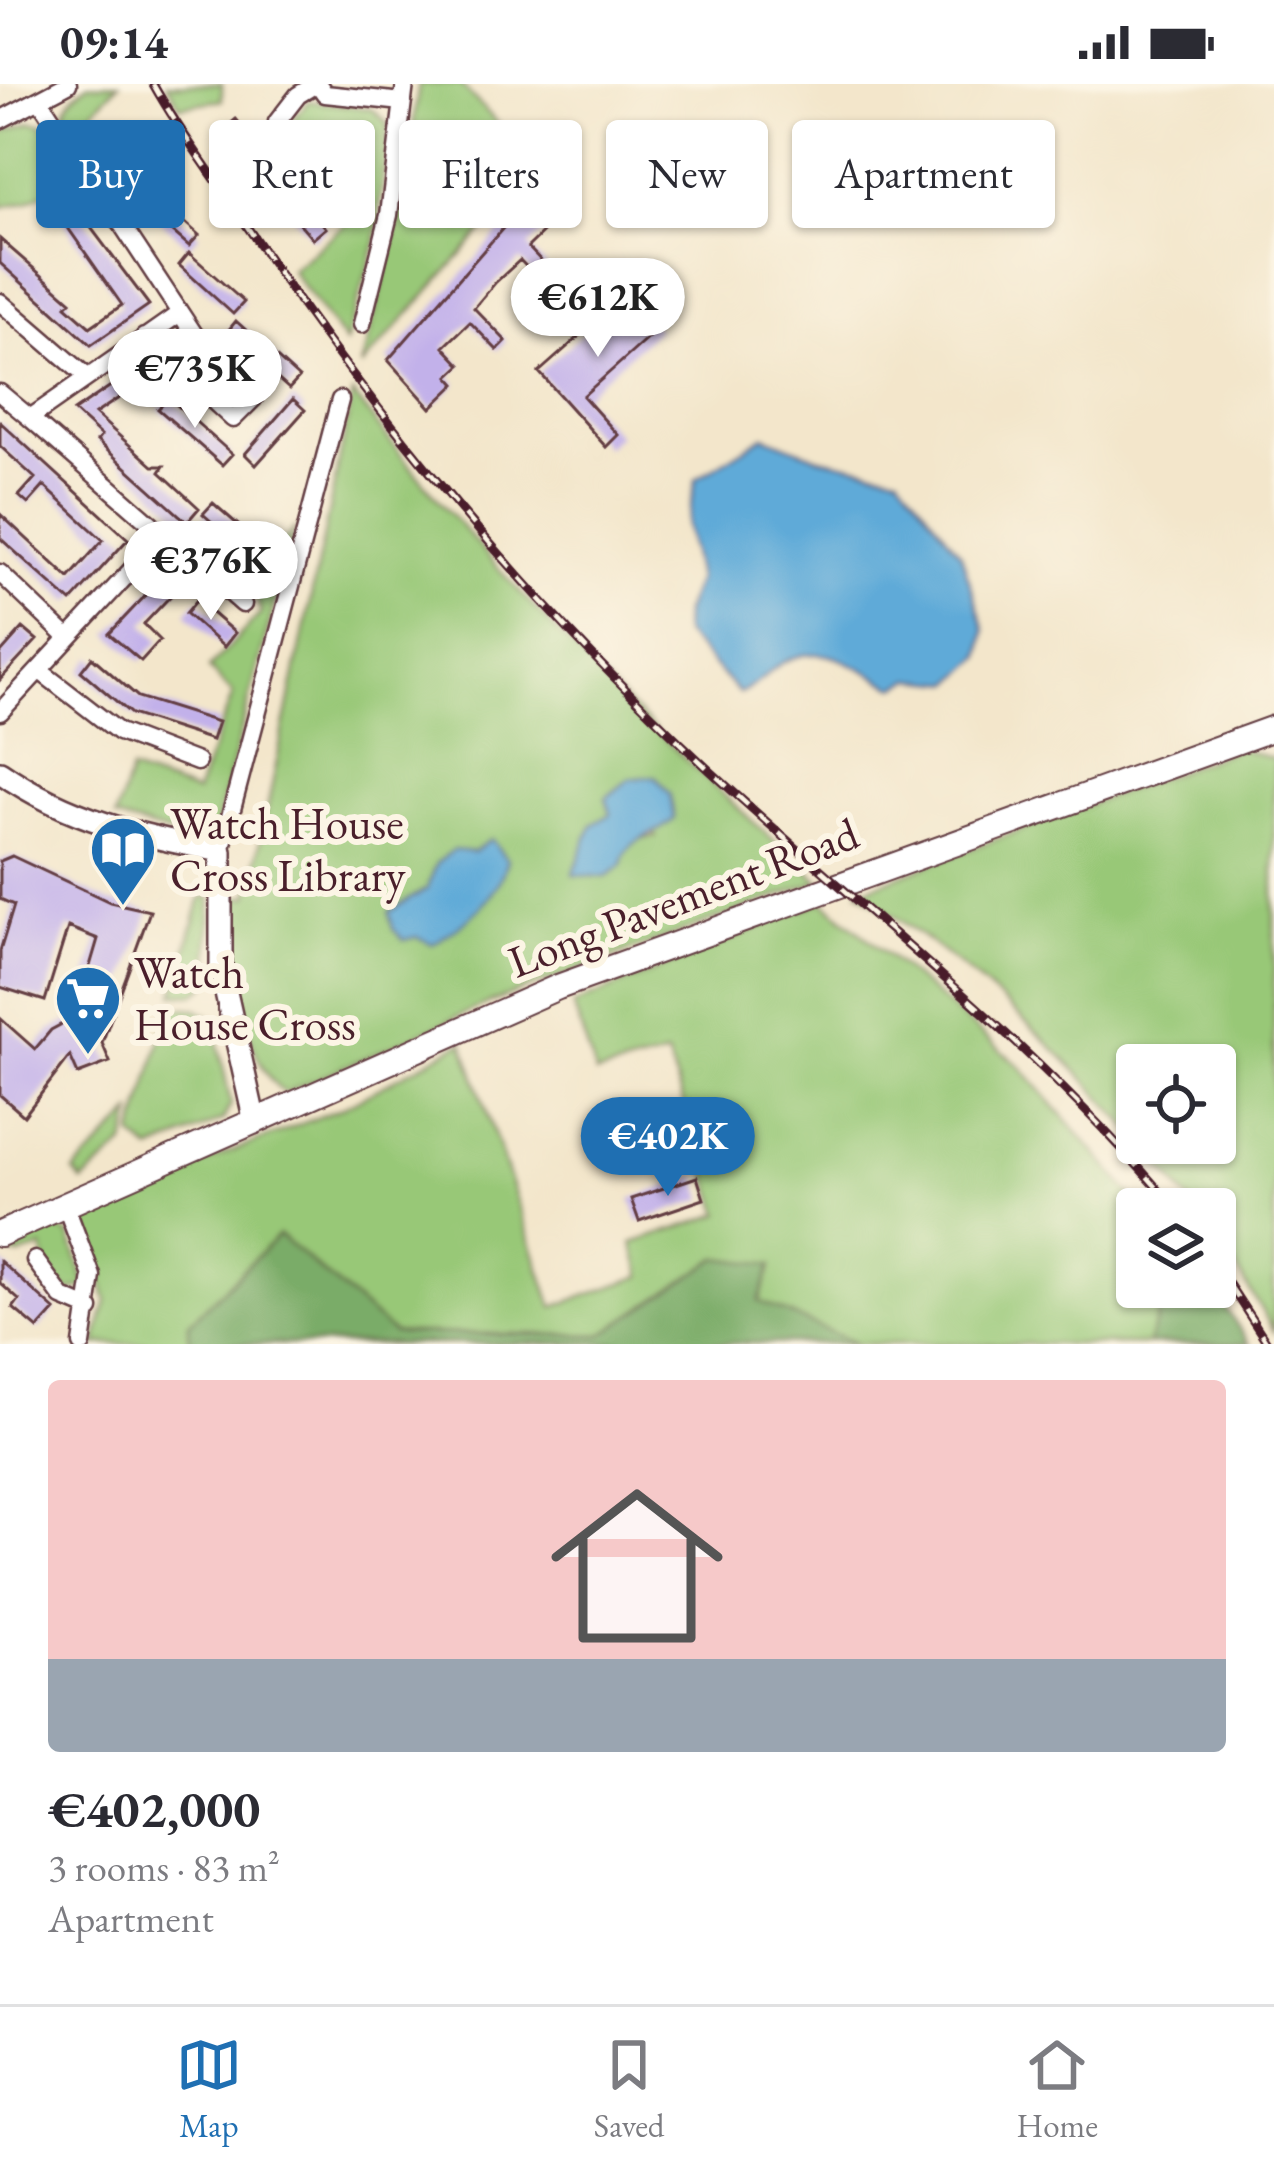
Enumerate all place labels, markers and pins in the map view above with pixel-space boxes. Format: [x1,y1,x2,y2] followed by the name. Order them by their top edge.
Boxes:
[514,258,682,360] pin: €612K
[111,329,279,431] pin: €735K
[127,521,295,623] pin: €376K
[170,794,406,904] place label: Watch House Cross Library
[88,814,158,908] library icon: Watch House Cross Library
[134,943,356,1053] place label: Watch House Cross
[53,963,123,1057] supermarket icon: Watch House Cross
[584,1097,752,1199] pin: €402K

